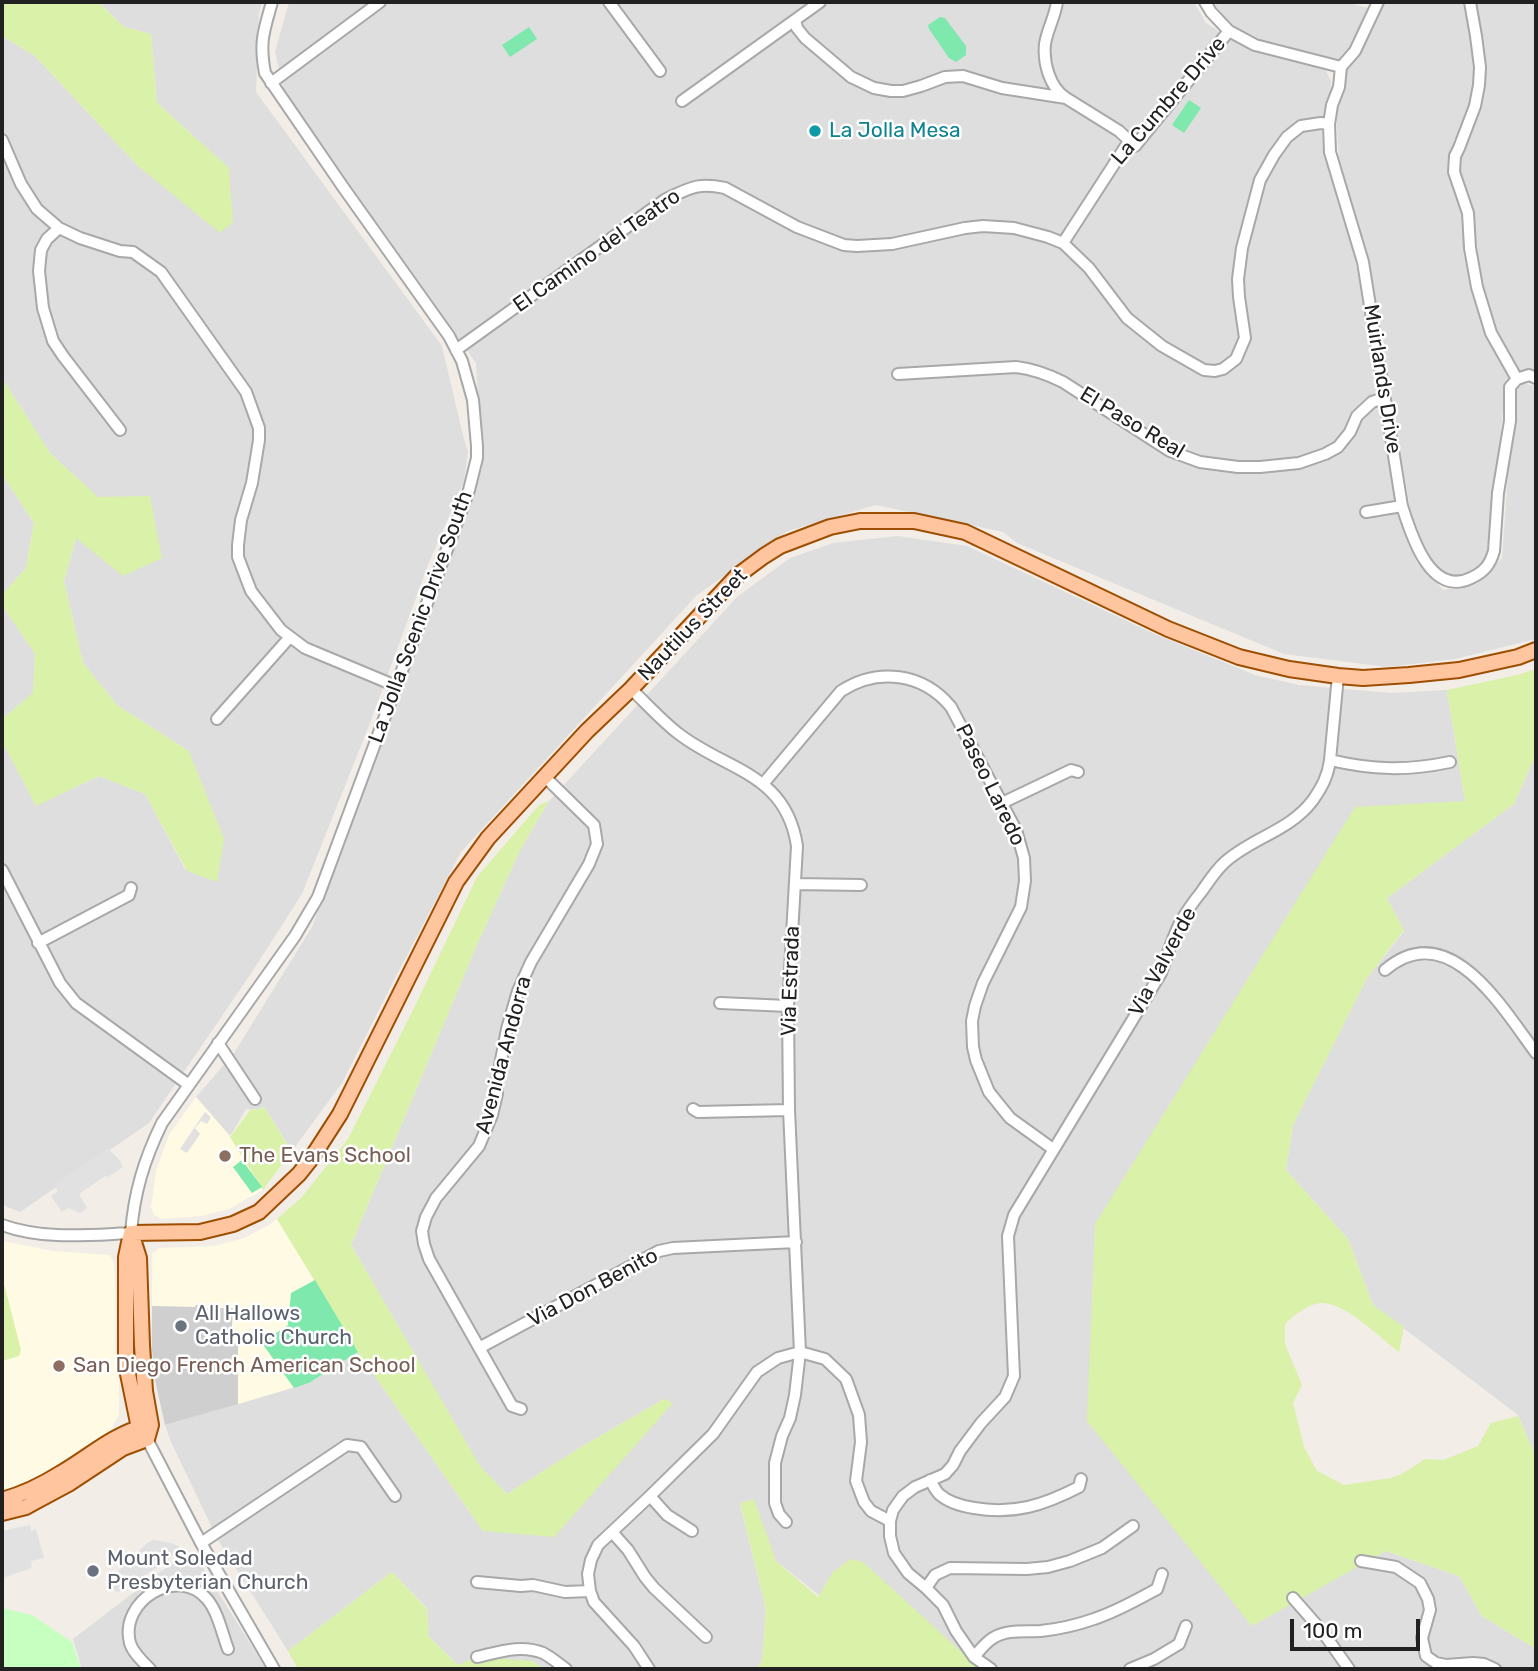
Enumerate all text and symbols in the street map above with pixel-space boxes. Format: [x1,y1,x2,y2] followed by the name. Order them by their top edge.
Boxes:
[1106,32,1232,170] street label: La Cumbre Drive
[829,118,961,144] place label: La Jolla Mesa
[807,123,823,139] marker: La Jolla Mesa
[509,184,685,318] street label: El Camino del Teatro
[1358,303,1406,455] street label: Muirlands Drive
[1075,382,1189,464] street label: El Paso Real
[364,488,478,746] street label: La Jolla Scenic Drive South
[633,564,753,686] street label: Nautilus Street
[950,720,1030,850] street label: Paseo Laredo
[1124,903,1202,1021] street label: Via Valverde
[776,925,806,1037] street label: Via Estrada
[471,973,537,1137] street label: Avenida Andorra
[239,1143,411,1169] place label: The Evans School
[217,1148,233,1164] marker: The Evans School
[524,1243,662,1333] street label: Via Don Benito
[195,1301,352,1351] place label: All Hallows Catholic Church
[173,1318,189,1334] marker: All Hallows Catholic Church
[73,1353,416,1379] place label: San Diego French American School
[51,1358,67,1374] marker: San Diego French American School
[107,1546,308,1596] place label: Mount Soledad Presbyterian Church
[85,1563,101,1579] marker: Mount Soledad Presbyterian Church
[1293,1604,1422,1648] scale bar
[1303,1618,1362,1643] text: 100 m

